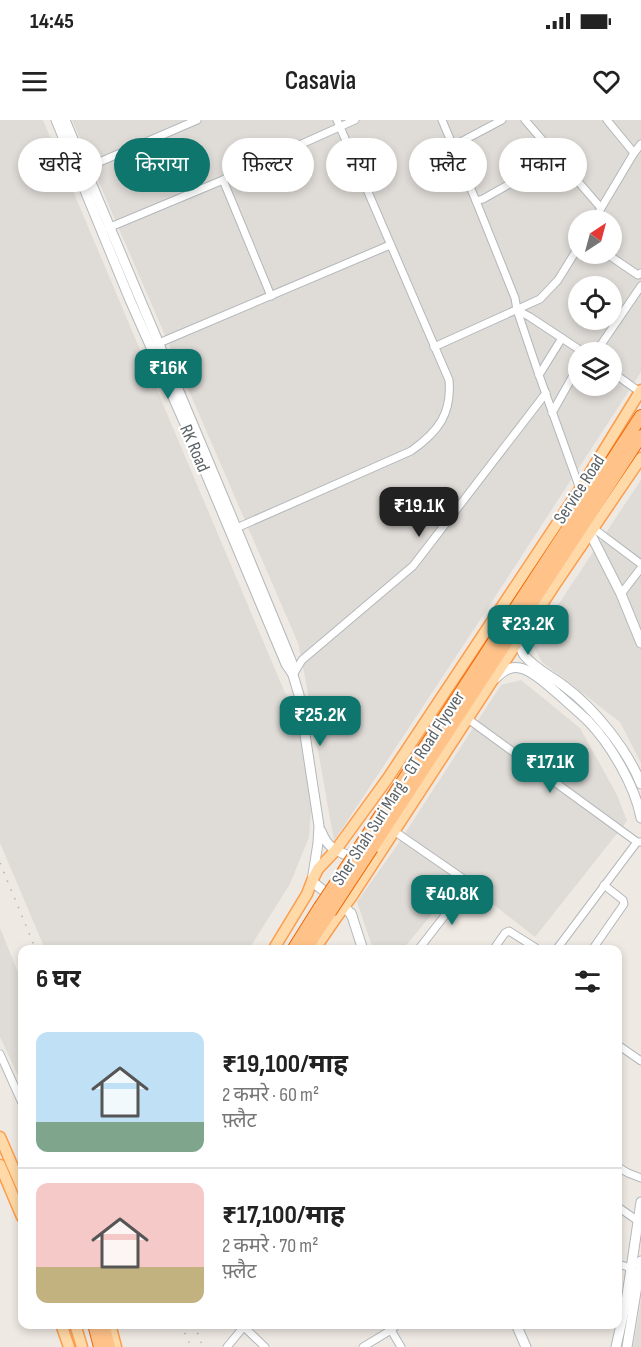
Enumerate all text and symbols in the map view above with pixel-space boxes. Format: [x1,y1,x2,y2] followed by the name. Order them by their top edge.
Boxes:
[30,8,74,35] text: 14:45
[18,65,51,98] icon: menu
[285,65,356,97] text: Casavia
[590,65,623,98] icon: heart
[18,138,102,192] chip: खरीदें
[114,138,210,192] chip: किराया
[222,138,314,192] chip: फ़िल्टर
[326,138,397,192] chip: नया
[409,138,487,192] chip: फ़्लैट
[499,138,587,192] chip: मकान
[568,210,622,264] north arrow
[568,210,622,396] map controls
[568,276,622,330] button: locate
[568,342,622,396] button: layers
[132,349,204,400] pin: ₹16K
[149,356,187,380] text: ₹16K
[175,421,214,475] street label: RK Road
[549,451,609,528] street label: Service Road
[370,487,468,538] pin: ₹19.1K
[393,494,445,518] text: ₹19.1K
[479,605,577,656] pin: ₹23.2K
[502,612,554,636] text: ₹23.2K
[328,687,469,889] street label: Sher Shah Suri Marg - GT Road Flyover
[271,696,369,747] pin: ₹25.2K
[294,703,346,727] text: ₹25.2K
[501,743,599,794] pin: ₹17.1K
[526,750,574,774] text: ₹17.1K
[403,875,501,926] pin: ₹40.8K
[425,882,479,906] text: ₹40.8K
[36,964,81,995] text: 6 घर
[571,965,604,998] icon: filters
[222,1049,348,1080] text: ₹19,100/माह
[84,1056,156,1128] icon: home
[222,1083,319,1107] text: 2 कमरे · 60 m²
[222,1109,257,1133] text: फ़्लैट
[222,1200,345,1231] text: ₹17,100/माह
[84,1207,156,1279] icon: home
[222,1234,318,1258] text: 2 कमरे · 70 m²
[222,1260,257,1284] text: फ़्लैट

